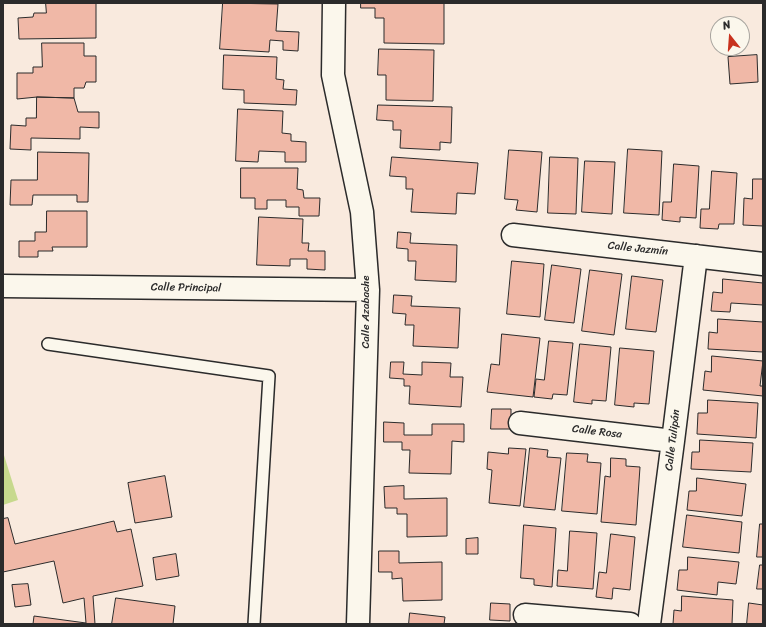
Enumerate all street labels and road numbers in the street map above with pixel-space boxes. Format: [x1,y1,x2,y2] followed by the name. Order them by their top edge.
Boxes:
[607,239,669,259] street label: Calle Jazmín
[359,275,373,349] street label: Calle Azabache
[151,281,221,295] street label: Calle Principal
[663,409,683,471] street label: Calle Tulipán
[571,422,623,442] street label: Calle Rosa

